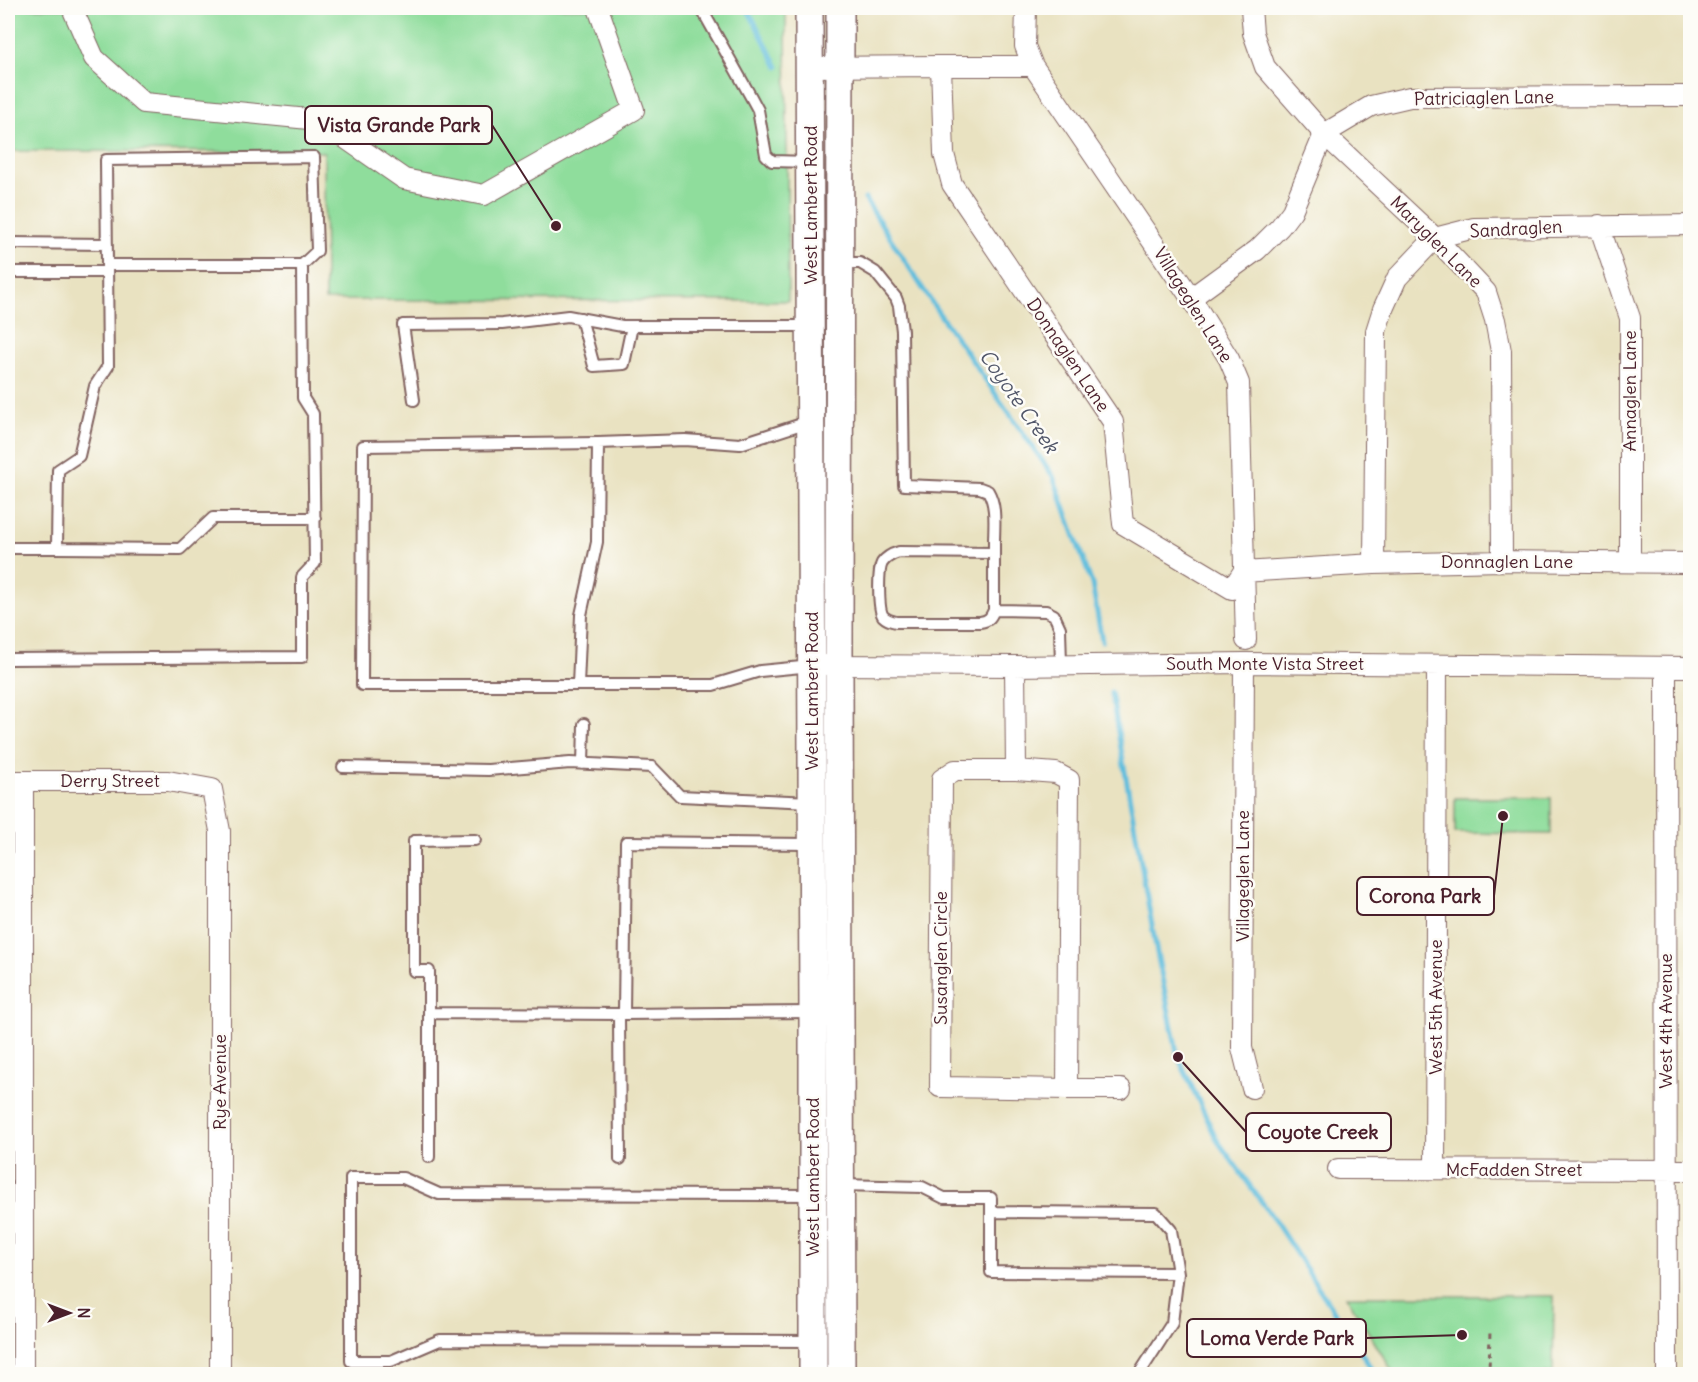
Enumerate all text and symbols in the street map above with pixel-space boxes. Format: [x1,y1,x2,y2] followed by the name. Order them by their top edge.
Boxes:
[1414,85,1554,110] street label: Patriciaglen Lane
[305,106,492,144] callout: Vista Grande Park
[318,112,480,137] text: Vista Grande Park
[799,125,822,285] street label: West Lambert Road
[1385,191,1487,293] street label: Maryglen Lane
[1469,215,1563,242] street label: Sandraglen
[1149,243,1238,367] street label: Villageglen Lane
[1022,293,1115,416] street label: Donnaglen Lane
[1618,330,1641,452] street label: Annaglen Lane
[974,344,1065,459] water label: Coyote Creek
[1441,550,1573,573] street label: Donnaglen Lane
[800,611,823,771] street label: West Lambert Road
[1166,652,1364,675] street label: South Monte Vista Street
[60,769,160,792] street label: Derry Street
[1231,810,1254,942] street label: Villageglen Lane
[1357,877,1494,915] callout: Corona Park
[1369,883,1481,908] text: Corona Park
[929,891,952,1025] street label: Susanglen Circle
[1424,939,1447,1075] street label: West 5th Avenue
[1654,953,1677,1089] street label: West 4th Avenue
[208,1034,231,1130] street label: Rye Avenue
[801,1097,824,1257] street label: West Lambert Road
[1246,1113,1391,1151] callout: Coyote Creek
[1257,1119,1379,1144] text: Coyote Creek
[1446,1158,1582,1181] street label: McFadden Street
[39,1283,99,1343] north arrow
[74,1307,94,1319] text: N
[1187,1319,1366,1357] callout: Loma Verde Park
[1200,1325,1354,1350] text: Loma Verde Park

